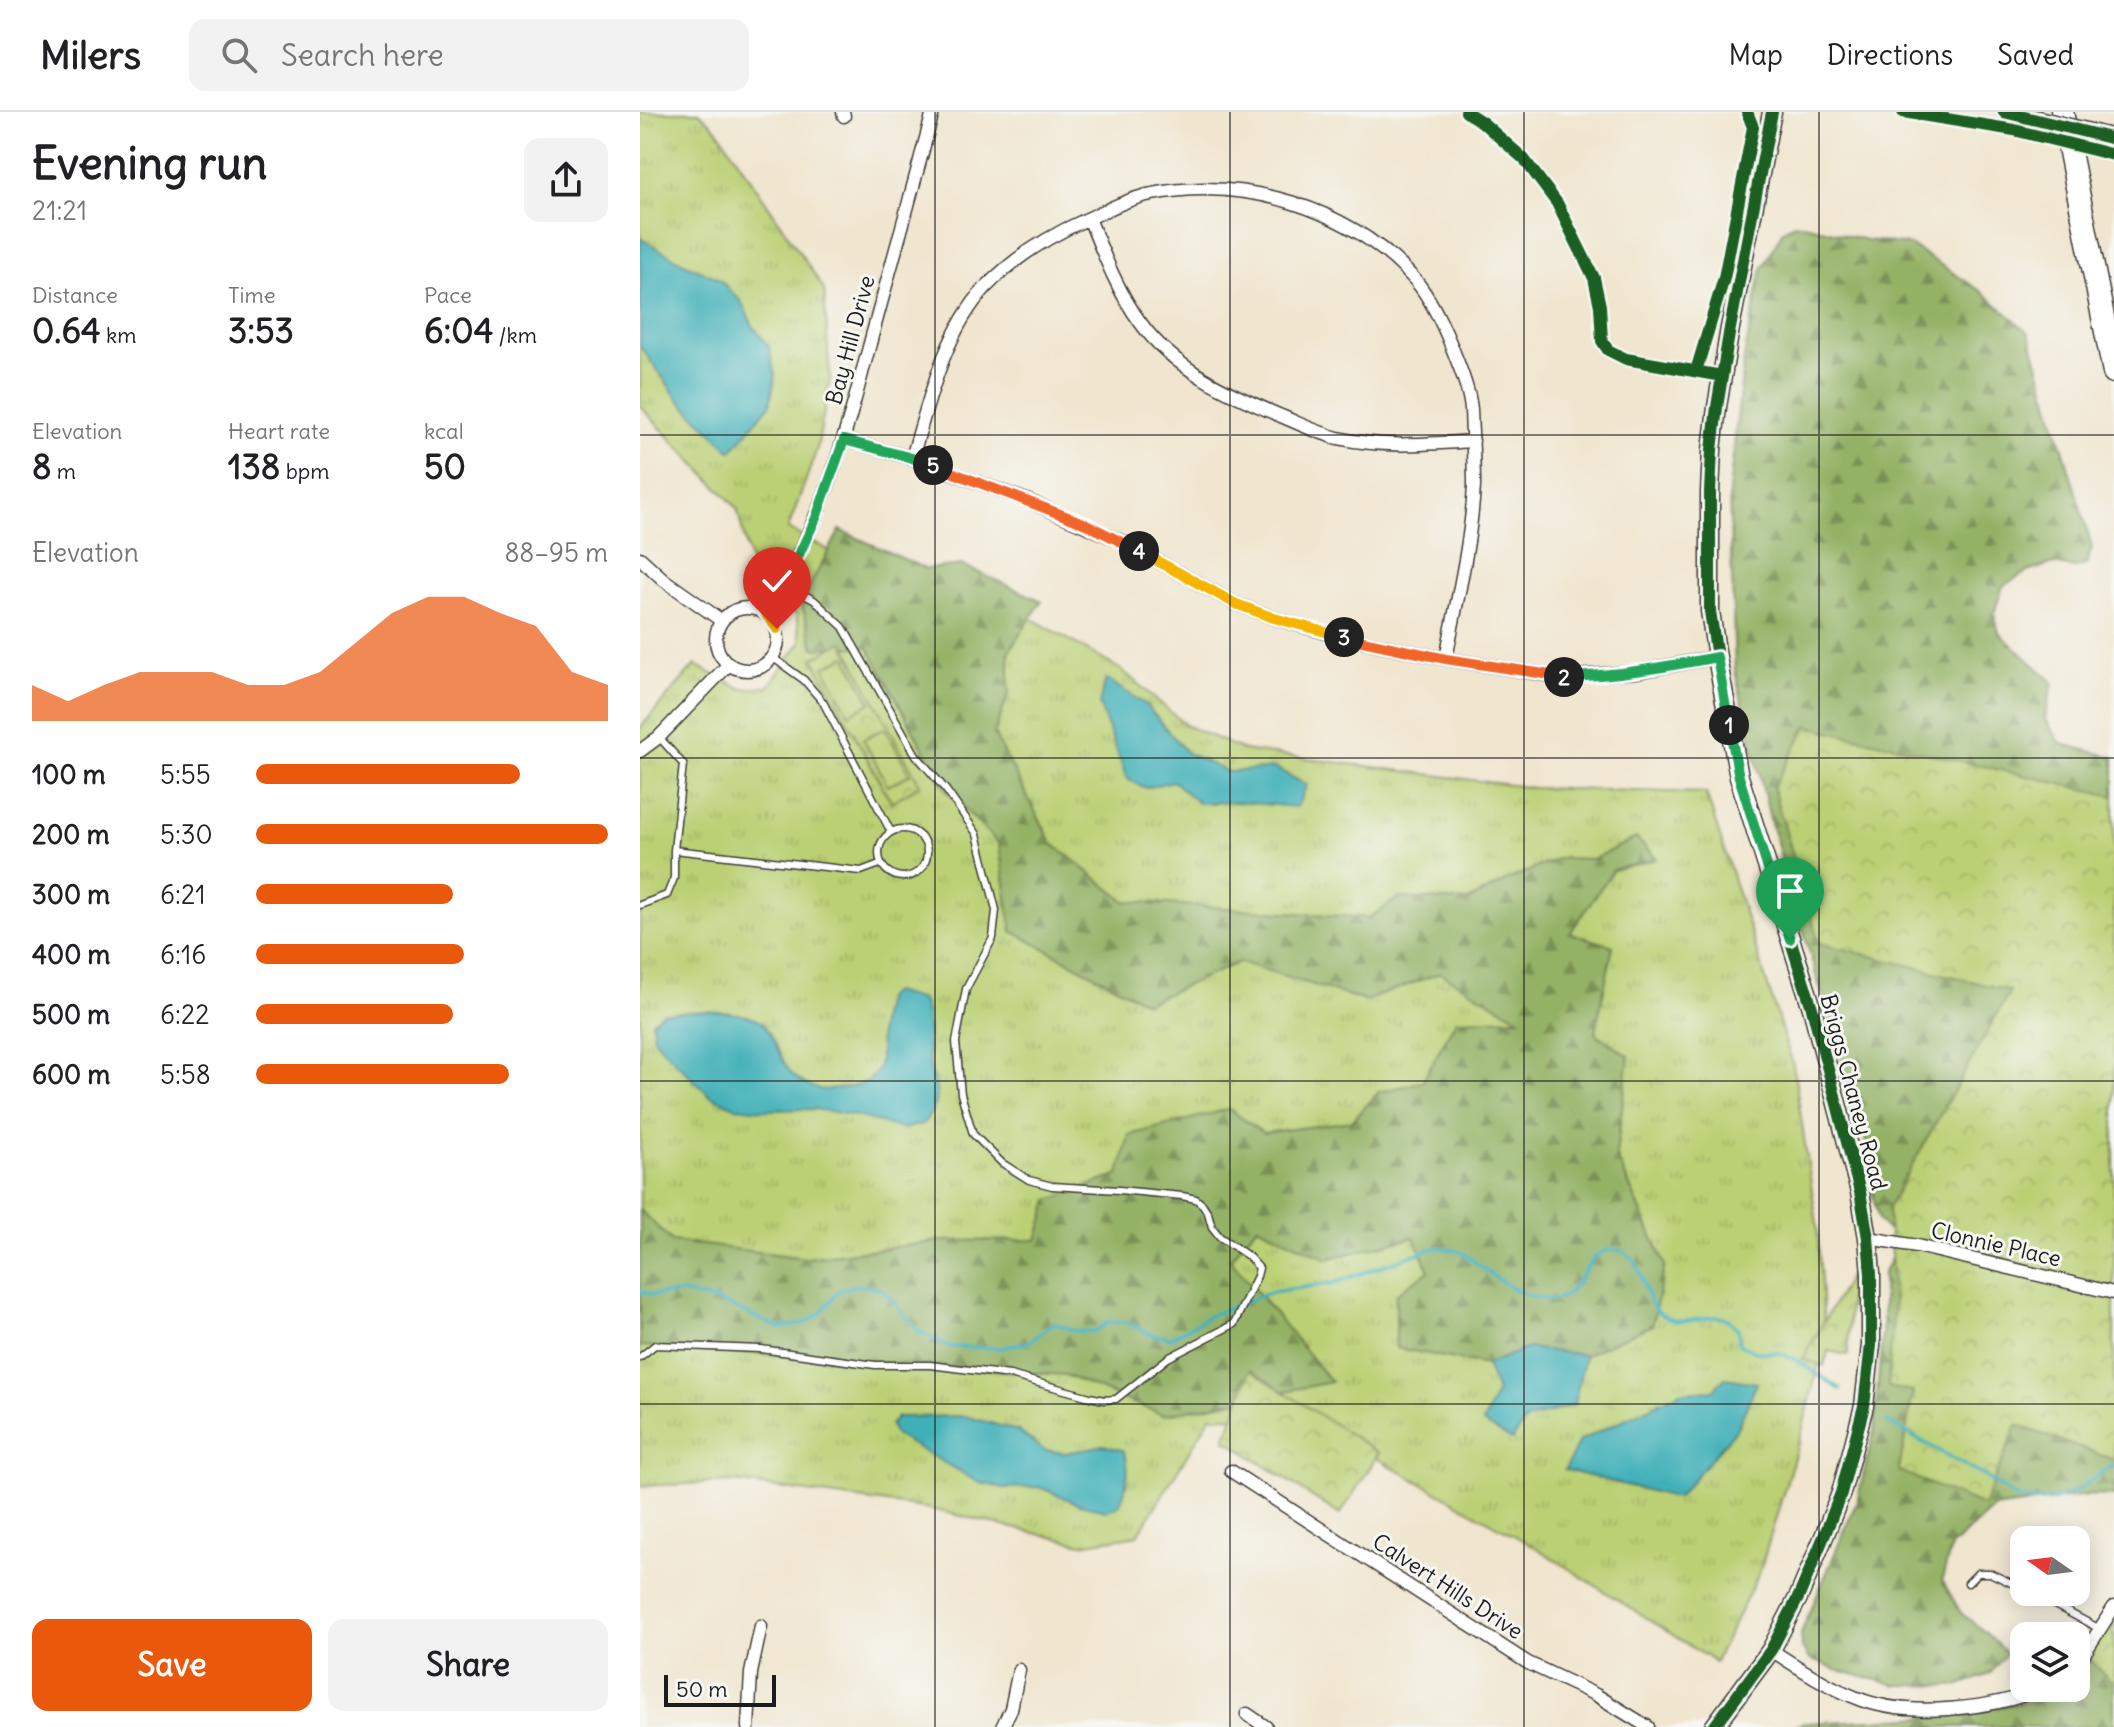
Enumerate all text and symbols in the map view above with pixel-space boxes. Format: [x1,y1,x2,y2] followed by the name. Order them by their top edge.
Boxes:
[189,19,749,91] search box
[40,32,141,79] text: Milers
[217,33,261,77] icon: search
[281,36,444,74] text: Search here
[1728,37,1783,73] text: Map
[1827,37,1953,73] text: Directions
[1997,37,2074,73] text: Saved
[32,136,267,191] text: Evening run
[524,138,608,222] button: share
[32,194,87,227] text: 21:21
[819,272,881,408] street label: Bay Hill Drive
[32,281,118,309] text: Distance
[228,281,276,309] text: Time
[424,281,472,309] text: Pace
[32,309,101,352] text: 0.64
[228,309,294,352] text: 3:53
[424,309,493,352] text: 6:04
[101,321,136,349] text: km
[493,321,537,349] text: /km
[32,417,122,445] text: Elevation
[228,417,330,445] text: Heart rate
[424,417,464,445] text: kcal
[32,445,52,488] text: 8
[228,445,280,488] text: 138
[424,445,466,488] text: 50
[913,445,953,485] pin: 5
[927,451,939,479] text: 5
[52,457,76,485] text: m
[280,457,330,485] text: bpm
[1119,531,1159,571] pin: 4
[32,536,139,569] text: Elevation
[504,536,608,569] text: 88–95 m
[1133,537,1145,565] text: 4
[743,547,811,629] pin
[755,559,799,603] icon: check
[1324,617,1364,657] pin: 3
[1338,623,1350,651] text: 3
[1544,657,1584,697] pin: 2
[1558,663,1570,691] text: 2
[1709,705,1749,745] pin: 1
[1725,711,1733,739] text: 1
[32,758,106,791] text: 100 m
[160,758,211,791] text: 5:55
[32,818,109,851] text: 200 m
[160,818,213,851] text: 5:30
[1756,857,1824,939] pin
[1768,869,1812,913] icon: arrive
[32,878,110,911] text: 300 m
[160,878,205,911] text: 6:21
[32,938,110,971] text: 400 m
[160,938,206,971] text: 6:16
[1814,991,1894,1193] street label: Briggs Chaney Road
[32,998,110,1031] text: 500 m
[160,998,209,1031] text: 6:22
[32,1058,110,1091] text: 600 m
[160,1058,211,1091] text: 5:58
[1928,1215,2064,1273] street label: Clonnie Place
[2010,1526,2090,1606] north arrow
[2010,1526,2090,1702] map controls
[1367,1527,1529,1645] street label: Calvert Hills Drive
[32,1619,312,1711] button: Save
[328,1619,608,1711] button: Share
[2010,1622,2090,1702] button: layers
[664,1671,776,1707] scale bar
[676,1675,728,1703] text: 50 m

